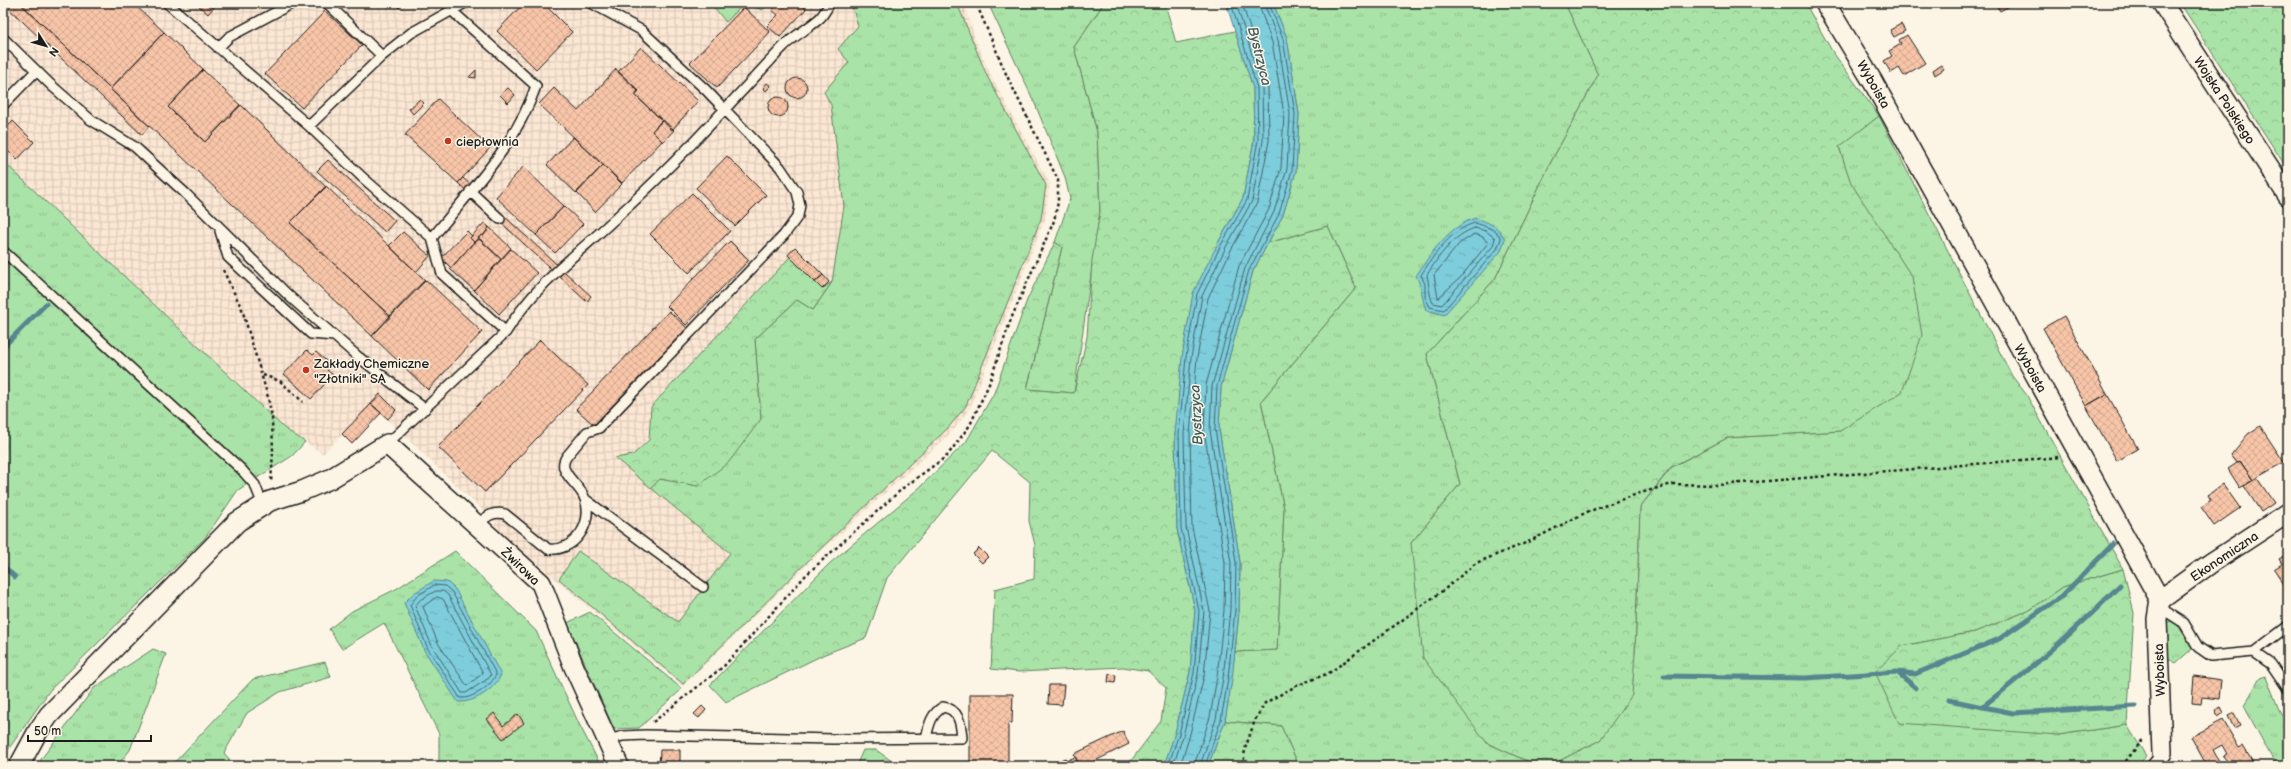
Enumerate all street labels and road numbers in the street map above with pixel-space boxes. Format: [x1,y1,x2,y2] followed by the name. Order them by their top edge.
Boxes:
[2190,54,2258,147] street label: Wojska Polskiego
[1853,58,1893,111] street label: Wyboista
[2010,342,2050,395] street label: Wyboista
[2188,528,2262,585] street label: Ekonomiczna
[497,544,543,589] street label: Żwirowa
[2151,643,2169,697] street label: Wyboista

